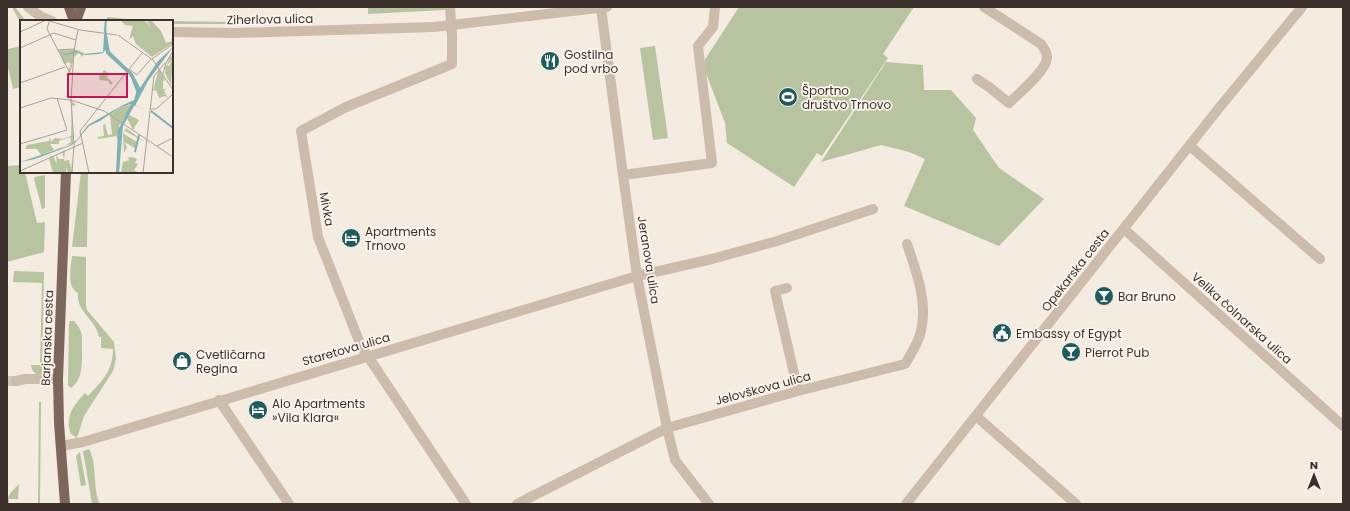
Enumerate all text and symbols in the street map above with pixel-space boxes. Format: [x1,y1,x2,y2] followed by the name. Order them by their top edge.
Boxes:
[227,10,313,28] street label: Ziherlova ulica
[20,20,173,173] inset map
[564,46,618,77] place label: Gostilna pod vrbo
[539,50,561,72] restaurant icon: Gostilna pod vrbo
[802,82,892,113] place label: Športno društvo Trnovo
[777,86,799,108] sports icon: Športno društvo Trnovo
[316,191,338,227] street label: Mivka
[634,215,664,305] street label: Jeranova ulica
[365,223,436,254] place label: Apartments Trnovo
[1037,225,1113,315] street label: Opekarska cesta
[340,227,362,249] hotel icon: Apartments Trnovo
[1188,268,1296,368] street label: Velika čolnarska ulica
[1093,285,1115,307] bar icon: Bar Bruno
[1118,288,1176,305] place label: Bar Bruno
[37,290,57,386] street label: Barjanska cesta
[991,322,1013,344] public building icon: Embassy of Egypt
[1016,325,1122,342] place label: Embassy of Egypt
[300,328,392,370] street label: Staretova ulica
[1060,341,1082,363] bar icon: Pierrot Pub
[1085,344,1149,361] place label: Pierrot Pub
[196,346,265,377] place label: Cvetličarna Regina
[171,350,193,372] shop icon: Cvetličarna Regina
[713,367,813,409] street label: Jelovškova ulica
[272,395,365,426] place label: Alo Apartments »Vila Klara«
[247,399,269,421] hotel icon: Alo Apartments »Vila Klara«
[1294,455,1334,495] north arrow
[1310,457,1318,473] text: N

